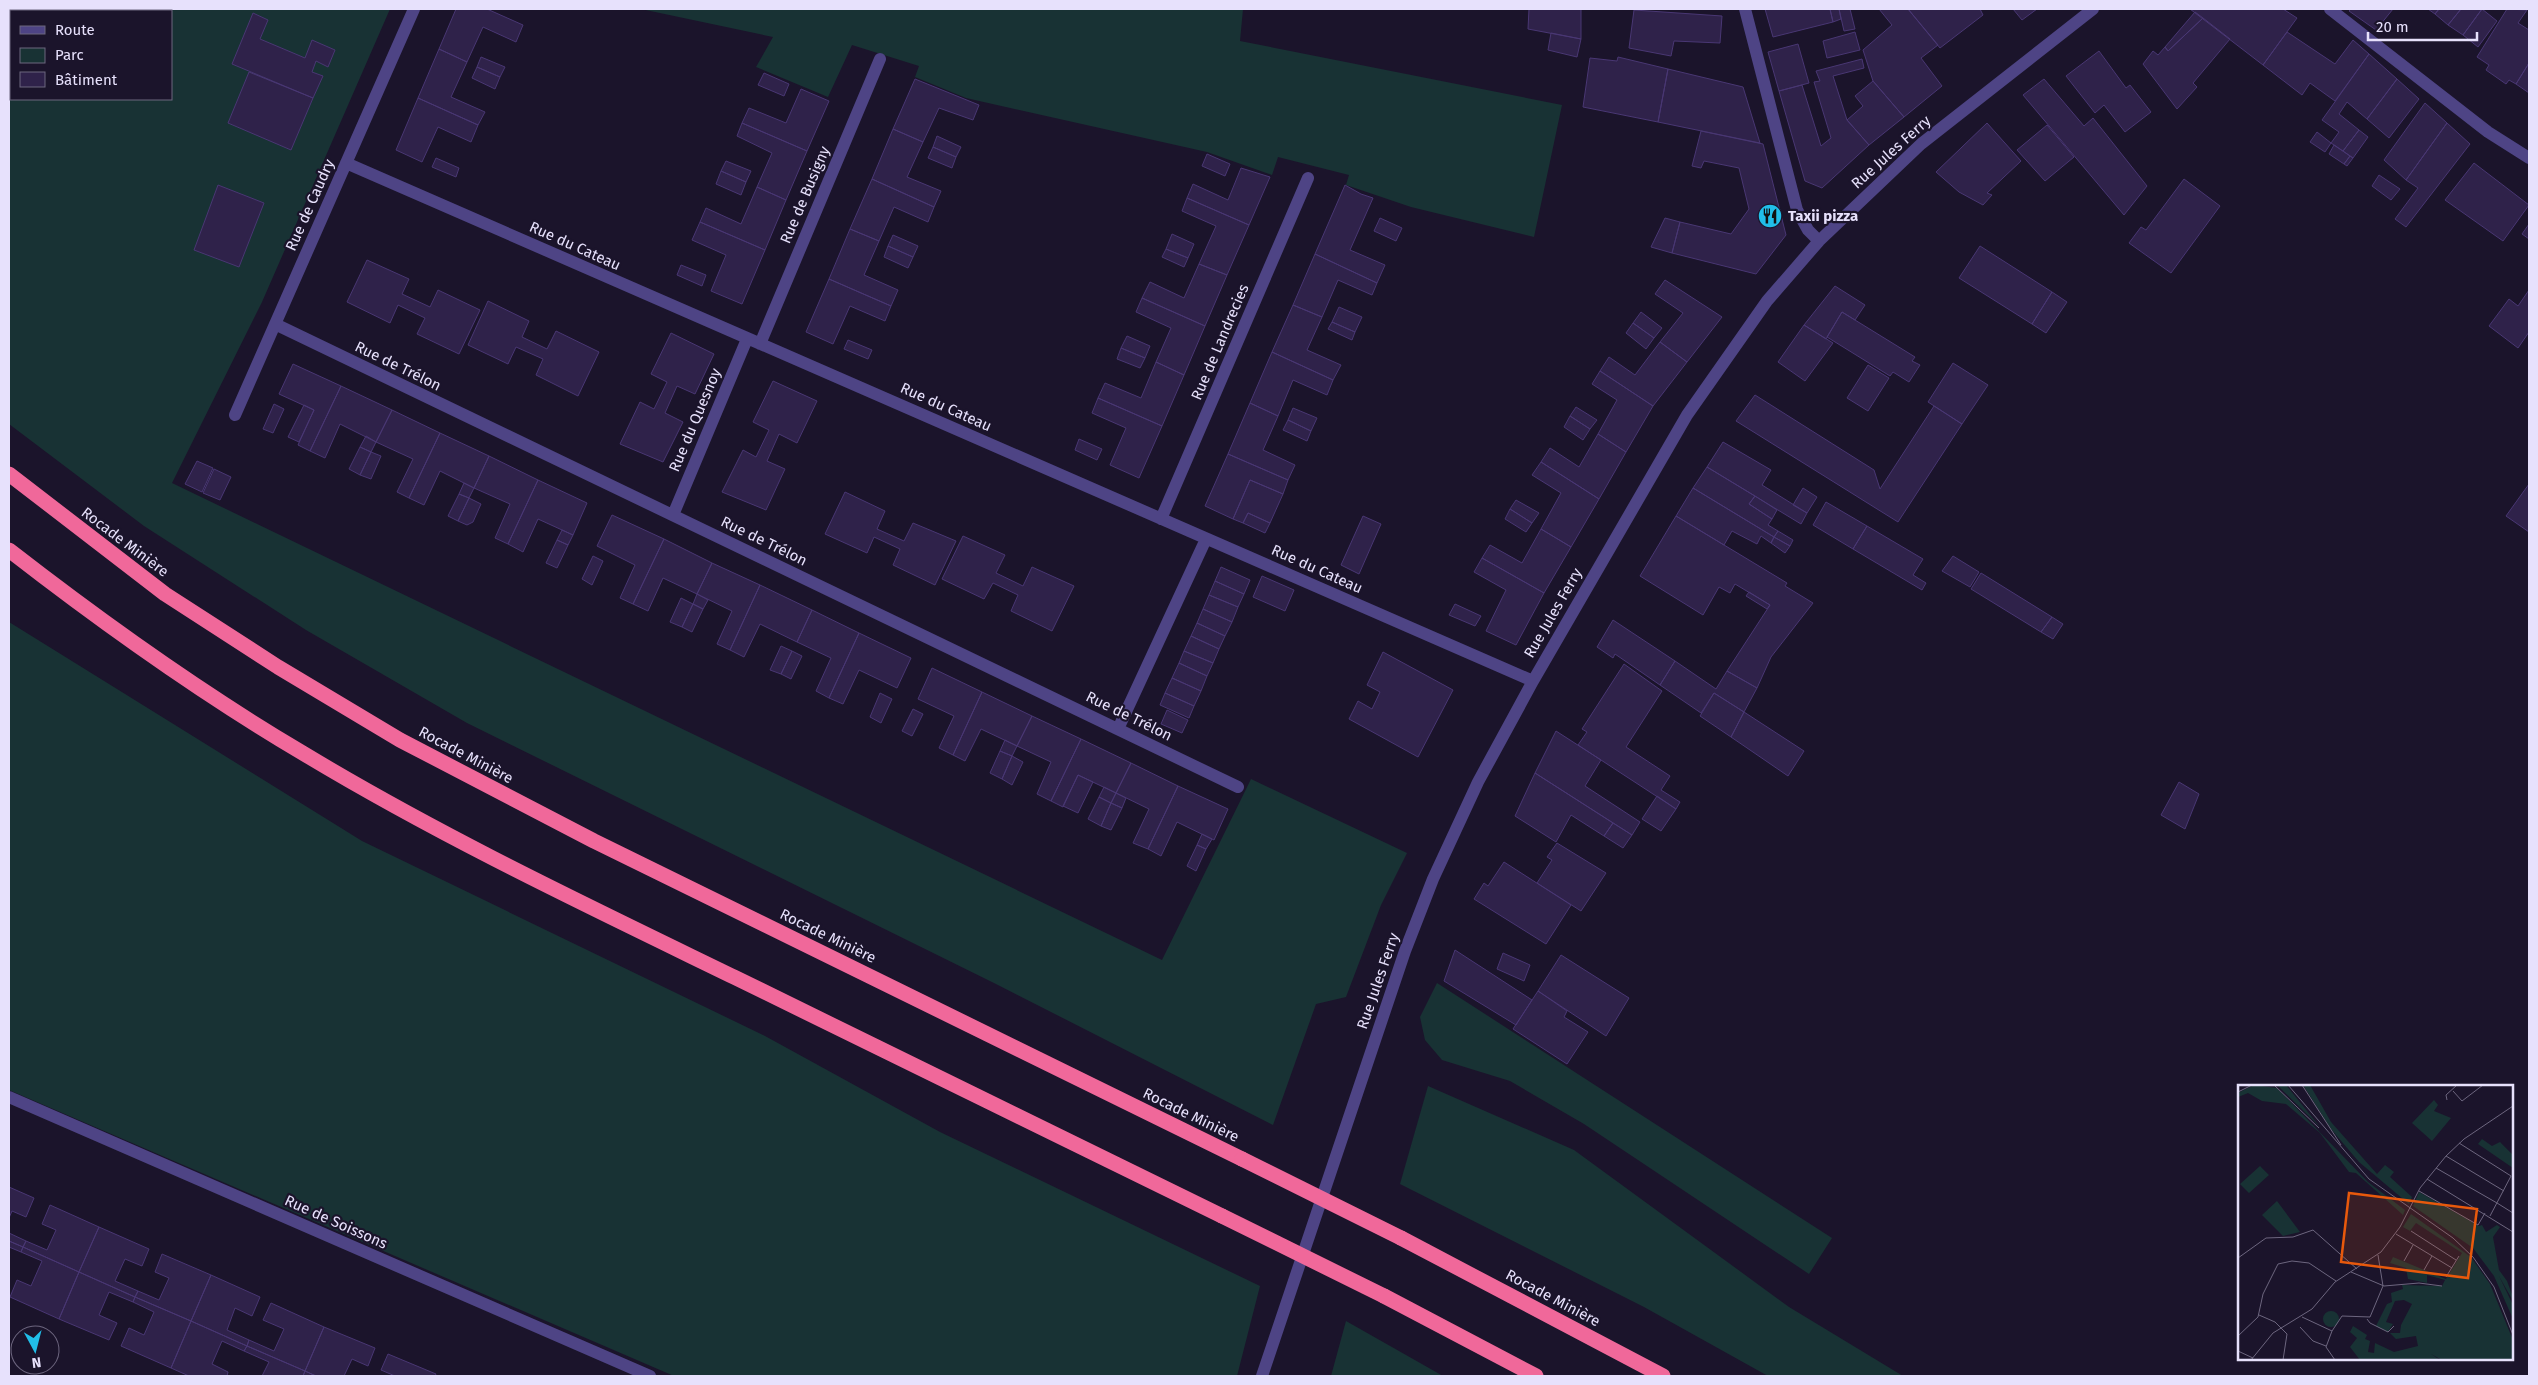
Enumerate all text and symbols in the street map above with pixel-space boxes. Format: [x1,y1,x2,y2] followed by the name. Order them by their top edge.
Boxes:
[10,10,172,100] legend
[2368,10,2477,42] scale bar
[2376,18,2409,36] text: 20 m
[55,21,95,39] text: Route
[55,46,84,64] text: Parc
[55,71,118,89] text: Bâtiment
[1848,111,1935,192] street label: Rue Jules Ferry
[776,143,834,246] street label: Rue de Busigny
[282,156,338,254] street label: Rue de Caudry
[1757,203,1783,229] restaurant icon: Taxii pizza
[1788,207,1858,225] place label: Taxii pizza
[527,218,623,274] street label: Rue du Cateau
[1187,281,1253,403] street label: Rue de Landrecies
[352,337,444,395] street label: Rue de Trélon
[665,365,725,475] street label: Rue du Quesnoy
[898,379,994,435] street label: Rue du Cateau
[78,503,172,581] street label: Rocade Minière
[718,512,810,570] street label: Rue de Trélon
[1269,541,1365,597] street label: Rue du Cateau
[1520,564,1586,661] street label: Rue Jules Ferry
[1083,687,1175,745] street label: Rue de Trélon
[416,723,516,787] street label: Rocade Minière
[777,905,879,967] street label: Rocade Minière
[1353,930,1403,1032] street label: Rue Jules Ferry
[1140,1084,1242,1146] street label: Rocade Minière
[2238,1085,2513,1360] inset map
[282,1191,390,1253] street label: Rue de Soissons
[1503,1266,1603,1330] street label: Rocade Minière
[10,1325,60,1375] north arrow
[31,1353,42,1371] text: N

